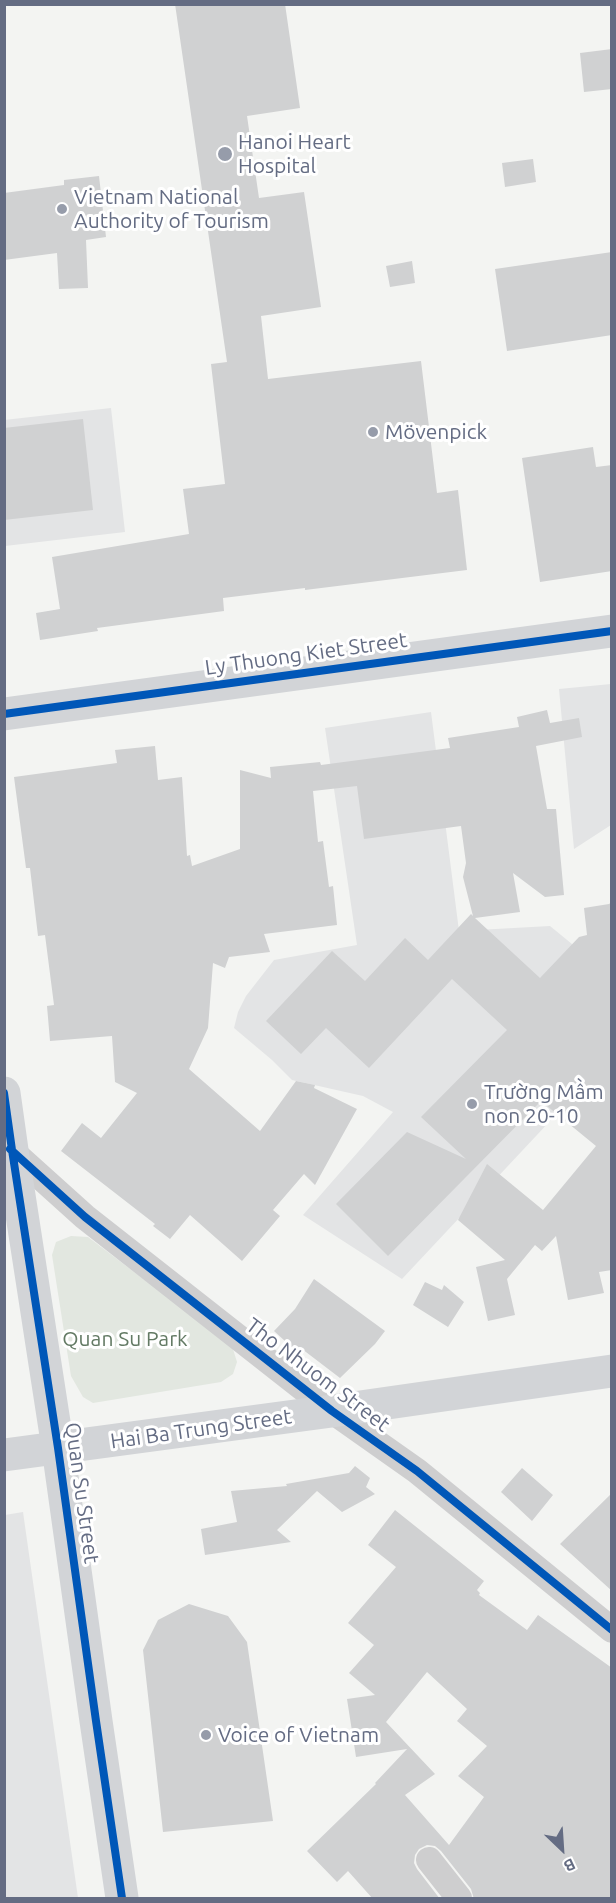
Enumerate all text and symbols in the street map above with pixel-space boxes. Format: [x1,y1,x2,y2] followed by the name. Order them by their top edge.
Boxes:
[238,129,351,179] place label: Hanoi Heart Hospital
[216,145,234,163] marker: Hanoi Heart Hospital
[74,184,269,234] place label: Vietnam National Authority of Tourism
[55,202,69,216] marker: Vietnam National Authority of Tourism
[385,419,487,445] place label: Mövenpick
[366,425,380,439] marker: Mövenpick
[203,627,409,681] street label: Ly Thuong Kiet Street
[484,1079,604,1129] place label: Trường Mầm non 20-10
[465,1097,479,1111] marker: Trường Mầm non 20-10
[241,1313,395,1437] street label: Tho Nhuom Street
[62,1326,188,1352] park label: Quan Su Park
[109,1404,293,1454] street label: Hai Ba Trung Street
[60,1421,104,1565] street label: Quan Su Street
[218,1722,379,1748] place label: Voice of Vietnam
[199,1728,213,1742] marker: Voice of Vietnam
[532,1819,592,1879] north arrow
[561,1855,578,1876] text: B

